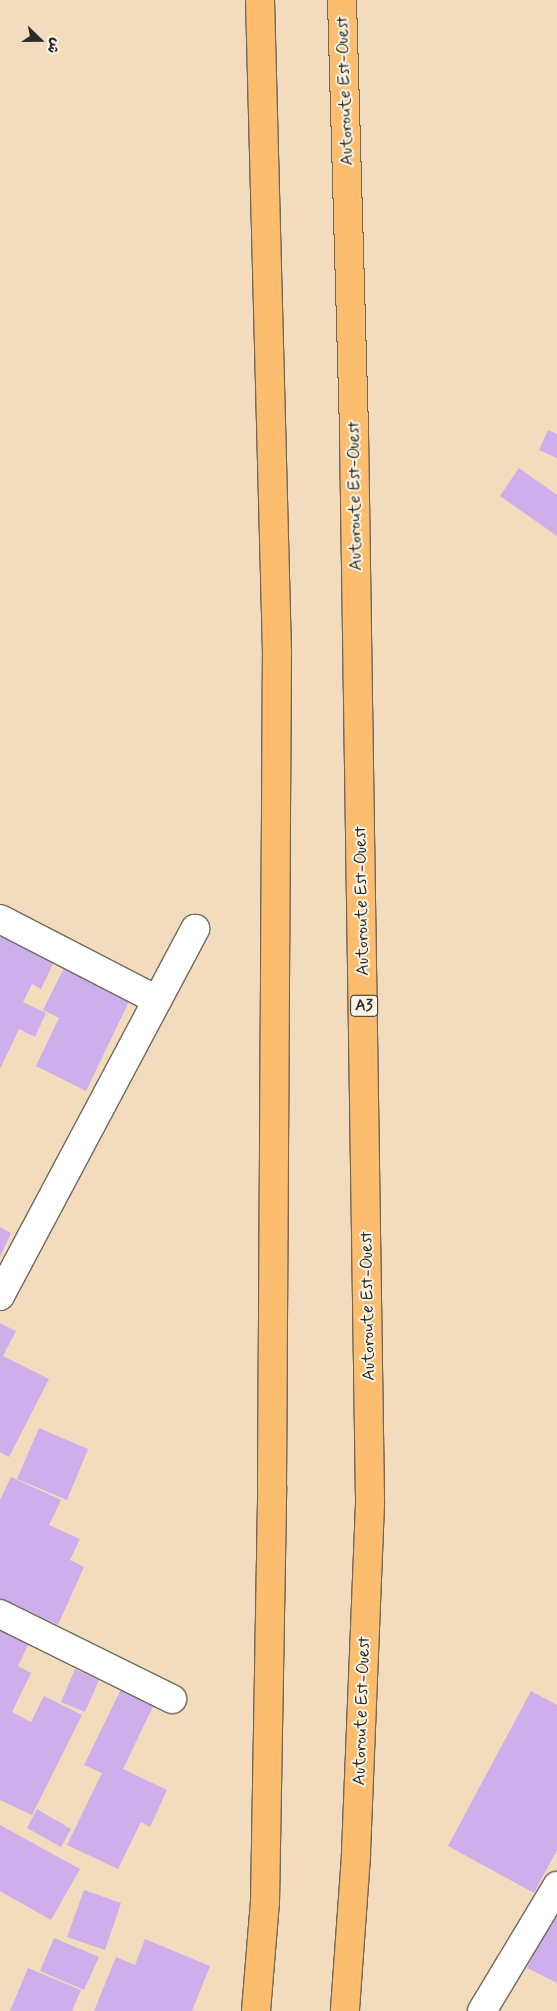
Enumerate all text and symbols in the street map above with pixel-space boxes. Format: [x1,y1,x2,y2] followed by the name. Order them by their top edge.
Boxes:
[15,15,65,65] north arrow
[332,16,358,166] street label: Autoroute Est-Ouest
[43,35,65,56] text: ش
[343,421,367,571] street label: Autoroute Est-Ouest
[350,826,374,976] street label: Autoroute Est-Ouest
[349,992,379,1019] road number: A3
[356,1231,380,1381] street label: Autoroute Est-Ouest
[349,1636,375,1786] street label: Autoroute Est-Ouest

